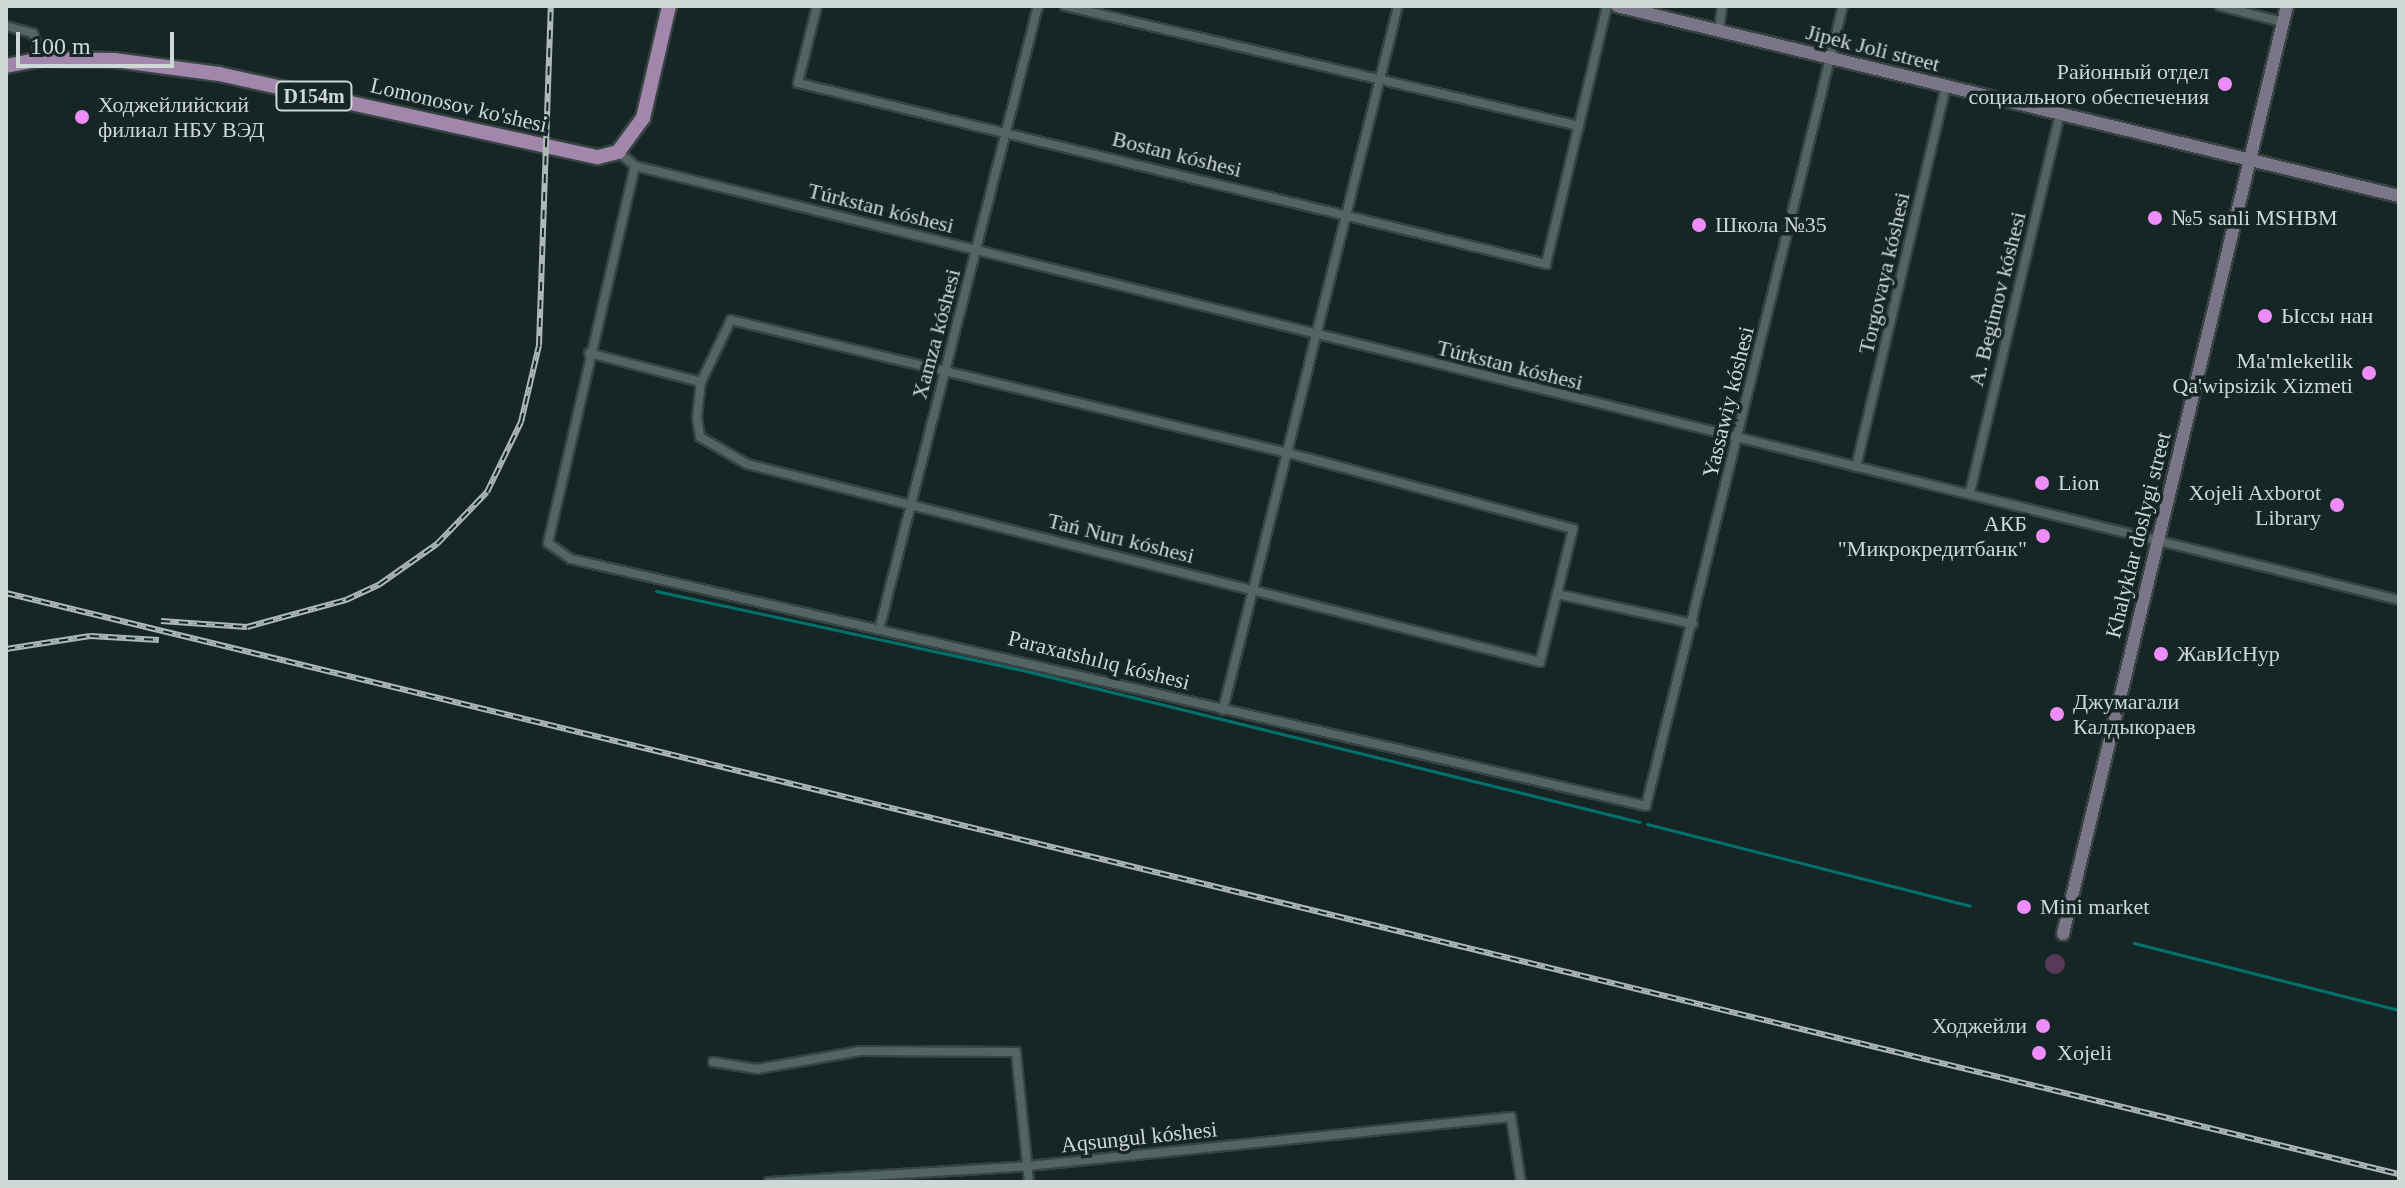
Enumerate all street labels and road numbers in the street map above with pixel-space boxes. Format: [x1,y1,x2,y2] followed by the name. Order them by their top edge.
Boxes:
[1803,19,1943,77] street label: Jipek Joli street
[368,72,550,138] street label: Lomonosov ko'shesi
[274,80,354,112] road number: D154m
[1109,125,1245,183] street label: Bostan kóshesi
[805,177,957,239] street label: Túrkstan kóshesi
[1853,190,1915,356] street label: Torgovaya kóshesi
[1963,209,2031,389] street label: A. Begimov kóshesi
[906,266,966,402] street label: Xamza kóshesi
[1696,324,1760,480] street label: Yassawiy kóshesi
[1434,334,1586,396] street label: Túrkstan kóshesi
[2100,429,2176,641] street label: Khalyklar doslygi street
[1045,507,1197,569] street label: Tań Nurı kóshesi
[1005,625,1193,695] street label: Paraxatshılıq kóshesi
[1060,1116,1218,1158] street label: Aqsungul kóshesi

